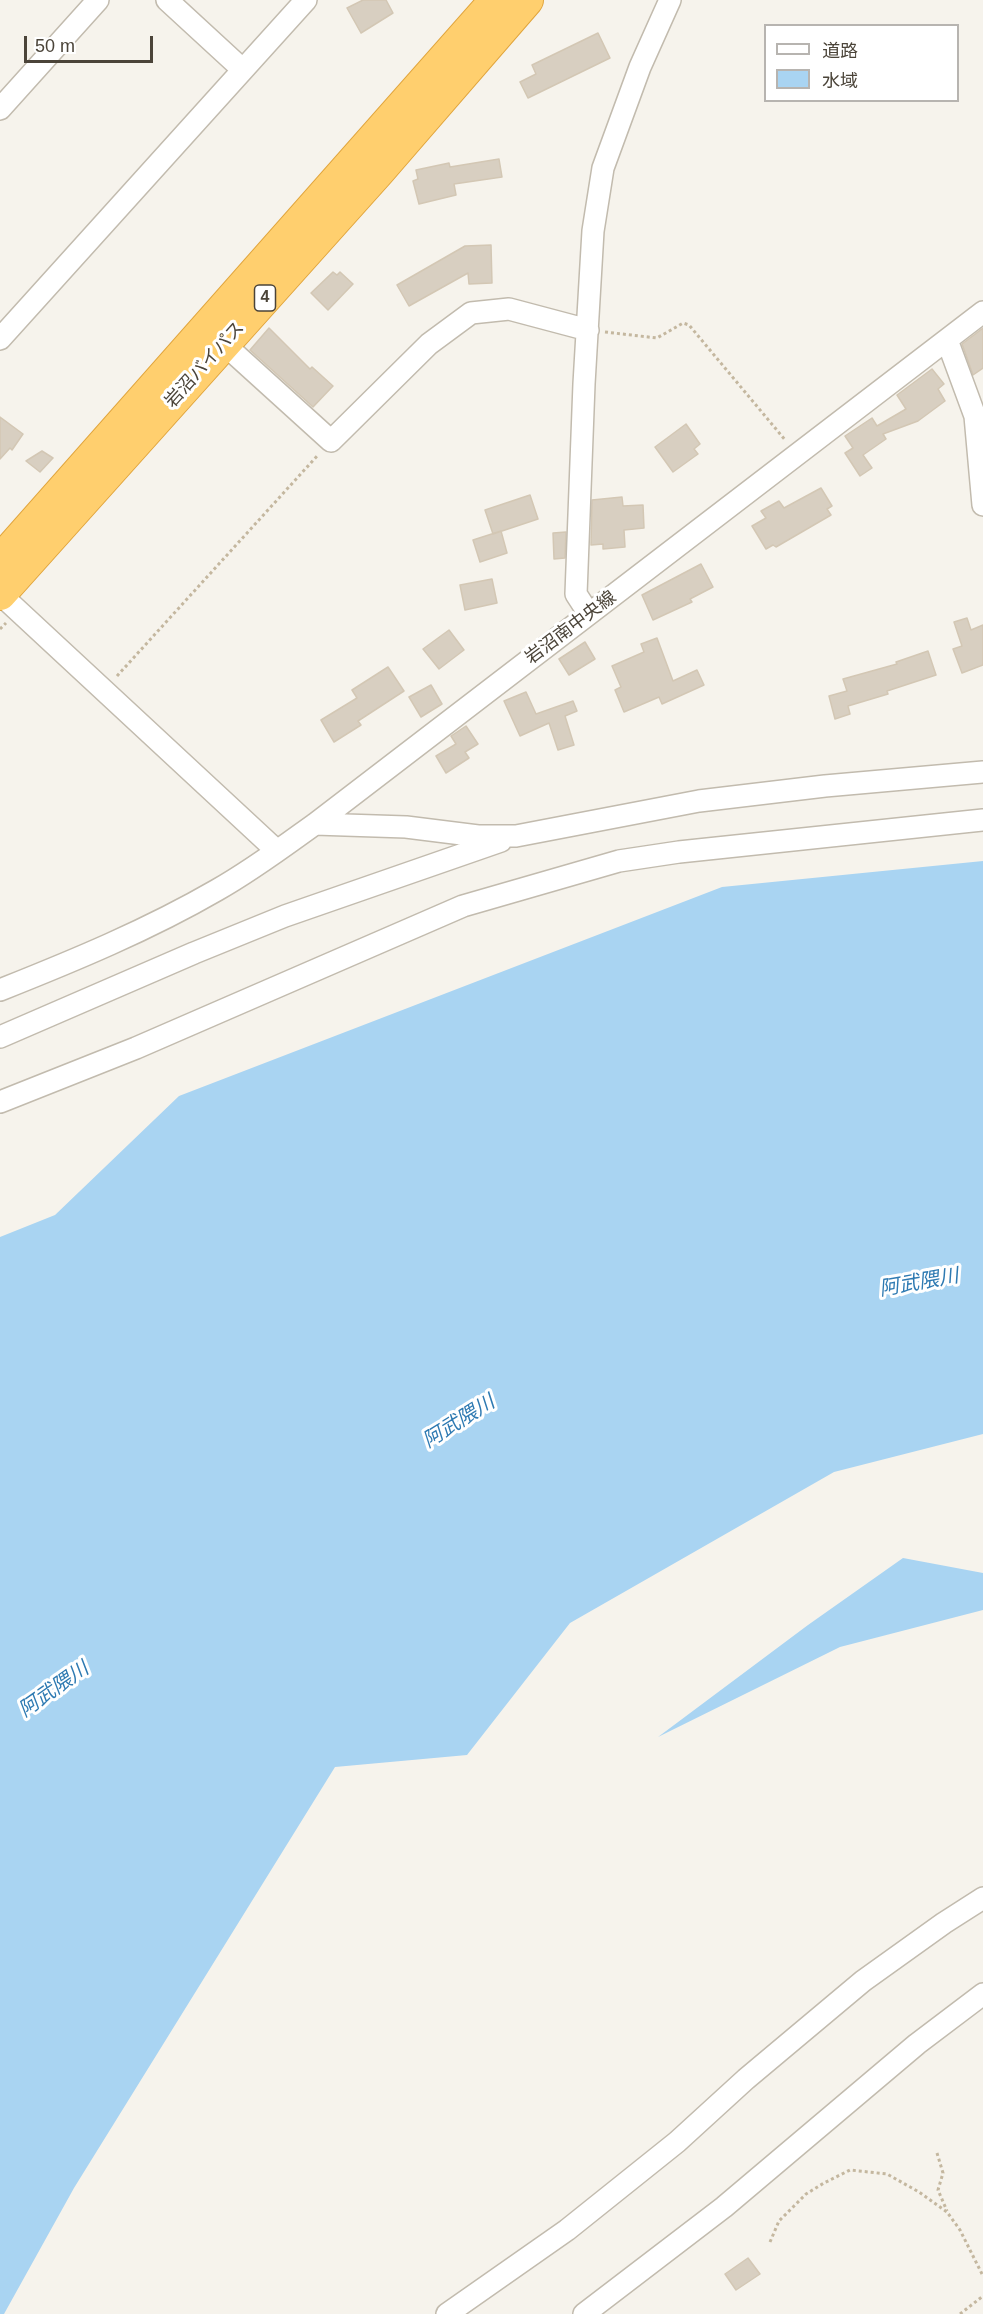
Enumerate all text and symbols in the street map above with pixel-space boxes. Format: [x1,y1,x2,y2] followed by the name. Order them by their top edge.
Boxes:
[27,24,156,62] scale bar
[764,24,959,102] legend
[35,36,75,56] text: 50 m
[822,41,858,61] text: 道路
[822,71,858,91] text: 水域
[254,285,276,311] road number: 4
[161,318,249,412] street label: 岩沼バイパス
[521,587,621,669] street label: 岩沼南中央線
[878,1264,960,1302] water label: 阿武隈川
[419,1391,499,1453] water label: 阿武隈川
[14,1657,94,1723] water label: 阿武隈川

